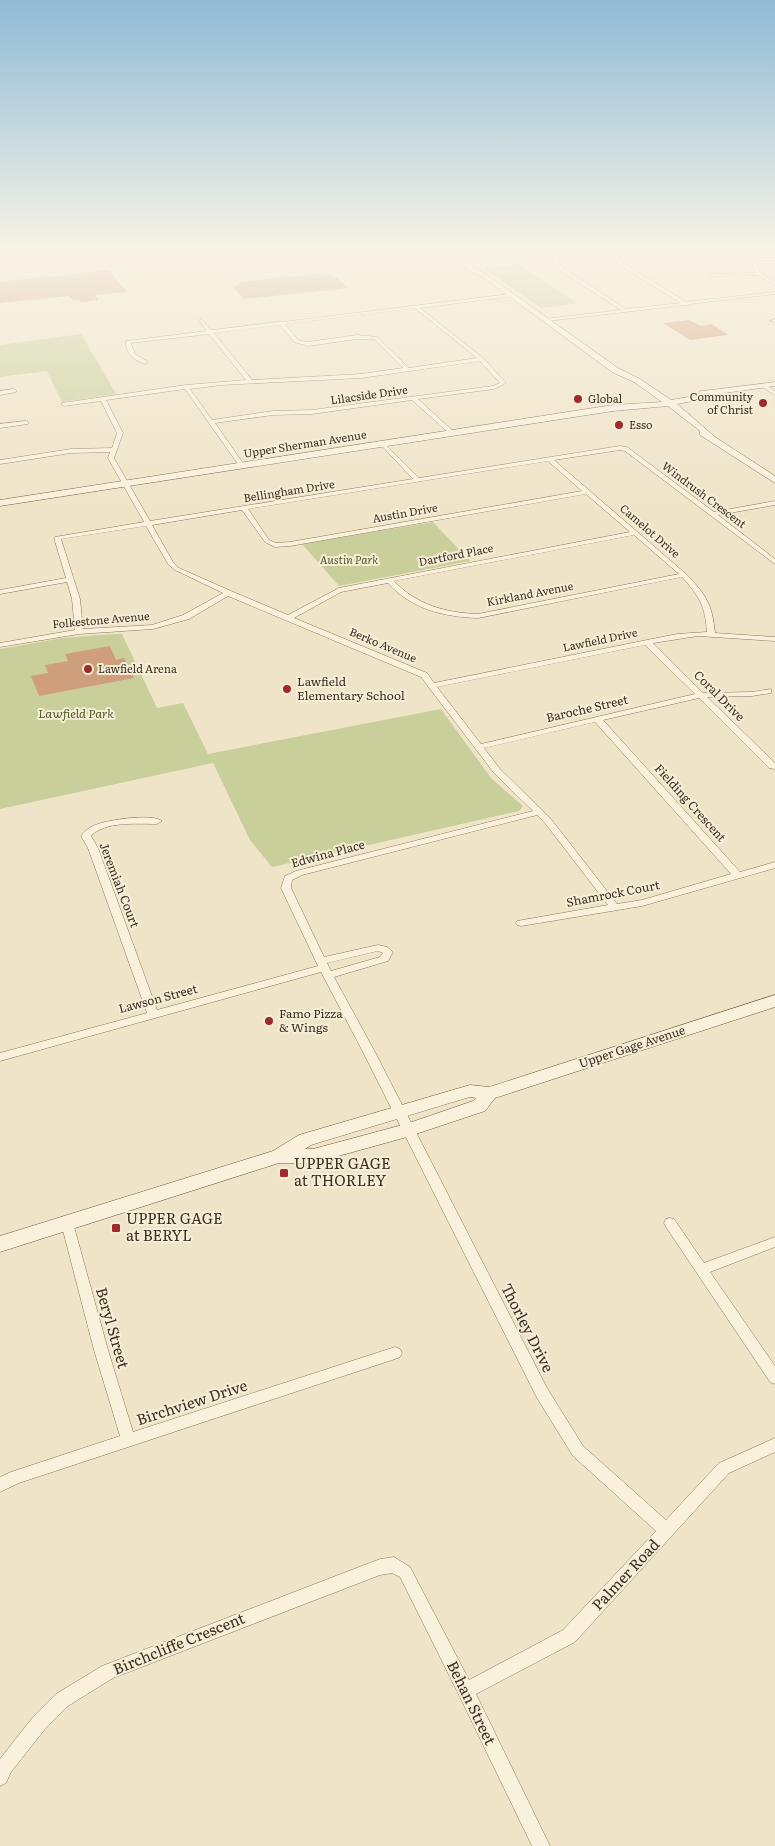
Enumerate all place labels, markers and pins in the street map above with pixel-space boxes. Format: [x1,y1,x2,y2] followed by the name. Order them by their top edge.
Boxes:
[690,388,754,417] place label: Community of Christ
[588,390,623,406] place label: Global
[572,393,584,405] marker: Global
[757,397,769,409] marker: Community of Christ
[629,416,652,432] place label: Esso
[613,419,625,431] marker: Esso
[98,660,177,676] place label: Lawfield Arena
[82,663,94,675] marker: Lawfield Arena
[297,672,405,704] place label: Lawfield Elementary School
[281,683,293,695] marker: Lawfield Elementary School
[279,1004,343,1036] place label: Famo Pizza & Wings
[263,1015,275,1027] marker: Famo Pizza & Wings
[294,1151,390,1191] place label: UPPER GAGE at THORLEY
[278,1167,290,1179] marker: UPPER GAGE at THORLEY
[126,1206,222,1246] place label: UPPER GAGE at BERYL
[110,1222,122,1234] marker: UPPER GAGE at BERYL

